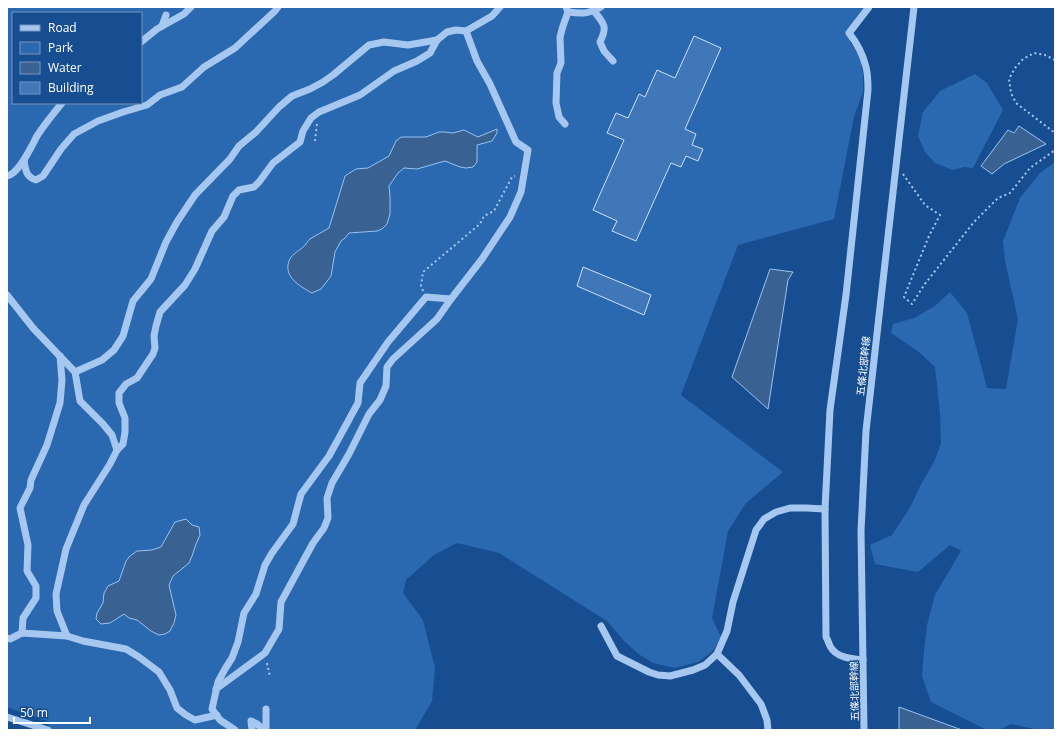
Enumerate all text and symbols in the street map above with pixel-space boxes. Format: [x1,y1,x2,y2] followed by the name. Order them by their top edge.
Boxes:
[12,12,142,104] legend
[48,19,77,36] text: Road
[48,39,74,56] text: Park
[48,59,82,76] text: Water
[48,79,94,96] text: Building
[853,335,873,397] street label: 五條北部幹線
[846,661,862,721] street label: 五條北部幹線
[14,699,90,725] scale bar
[20,704,48,721] text: 50 m

